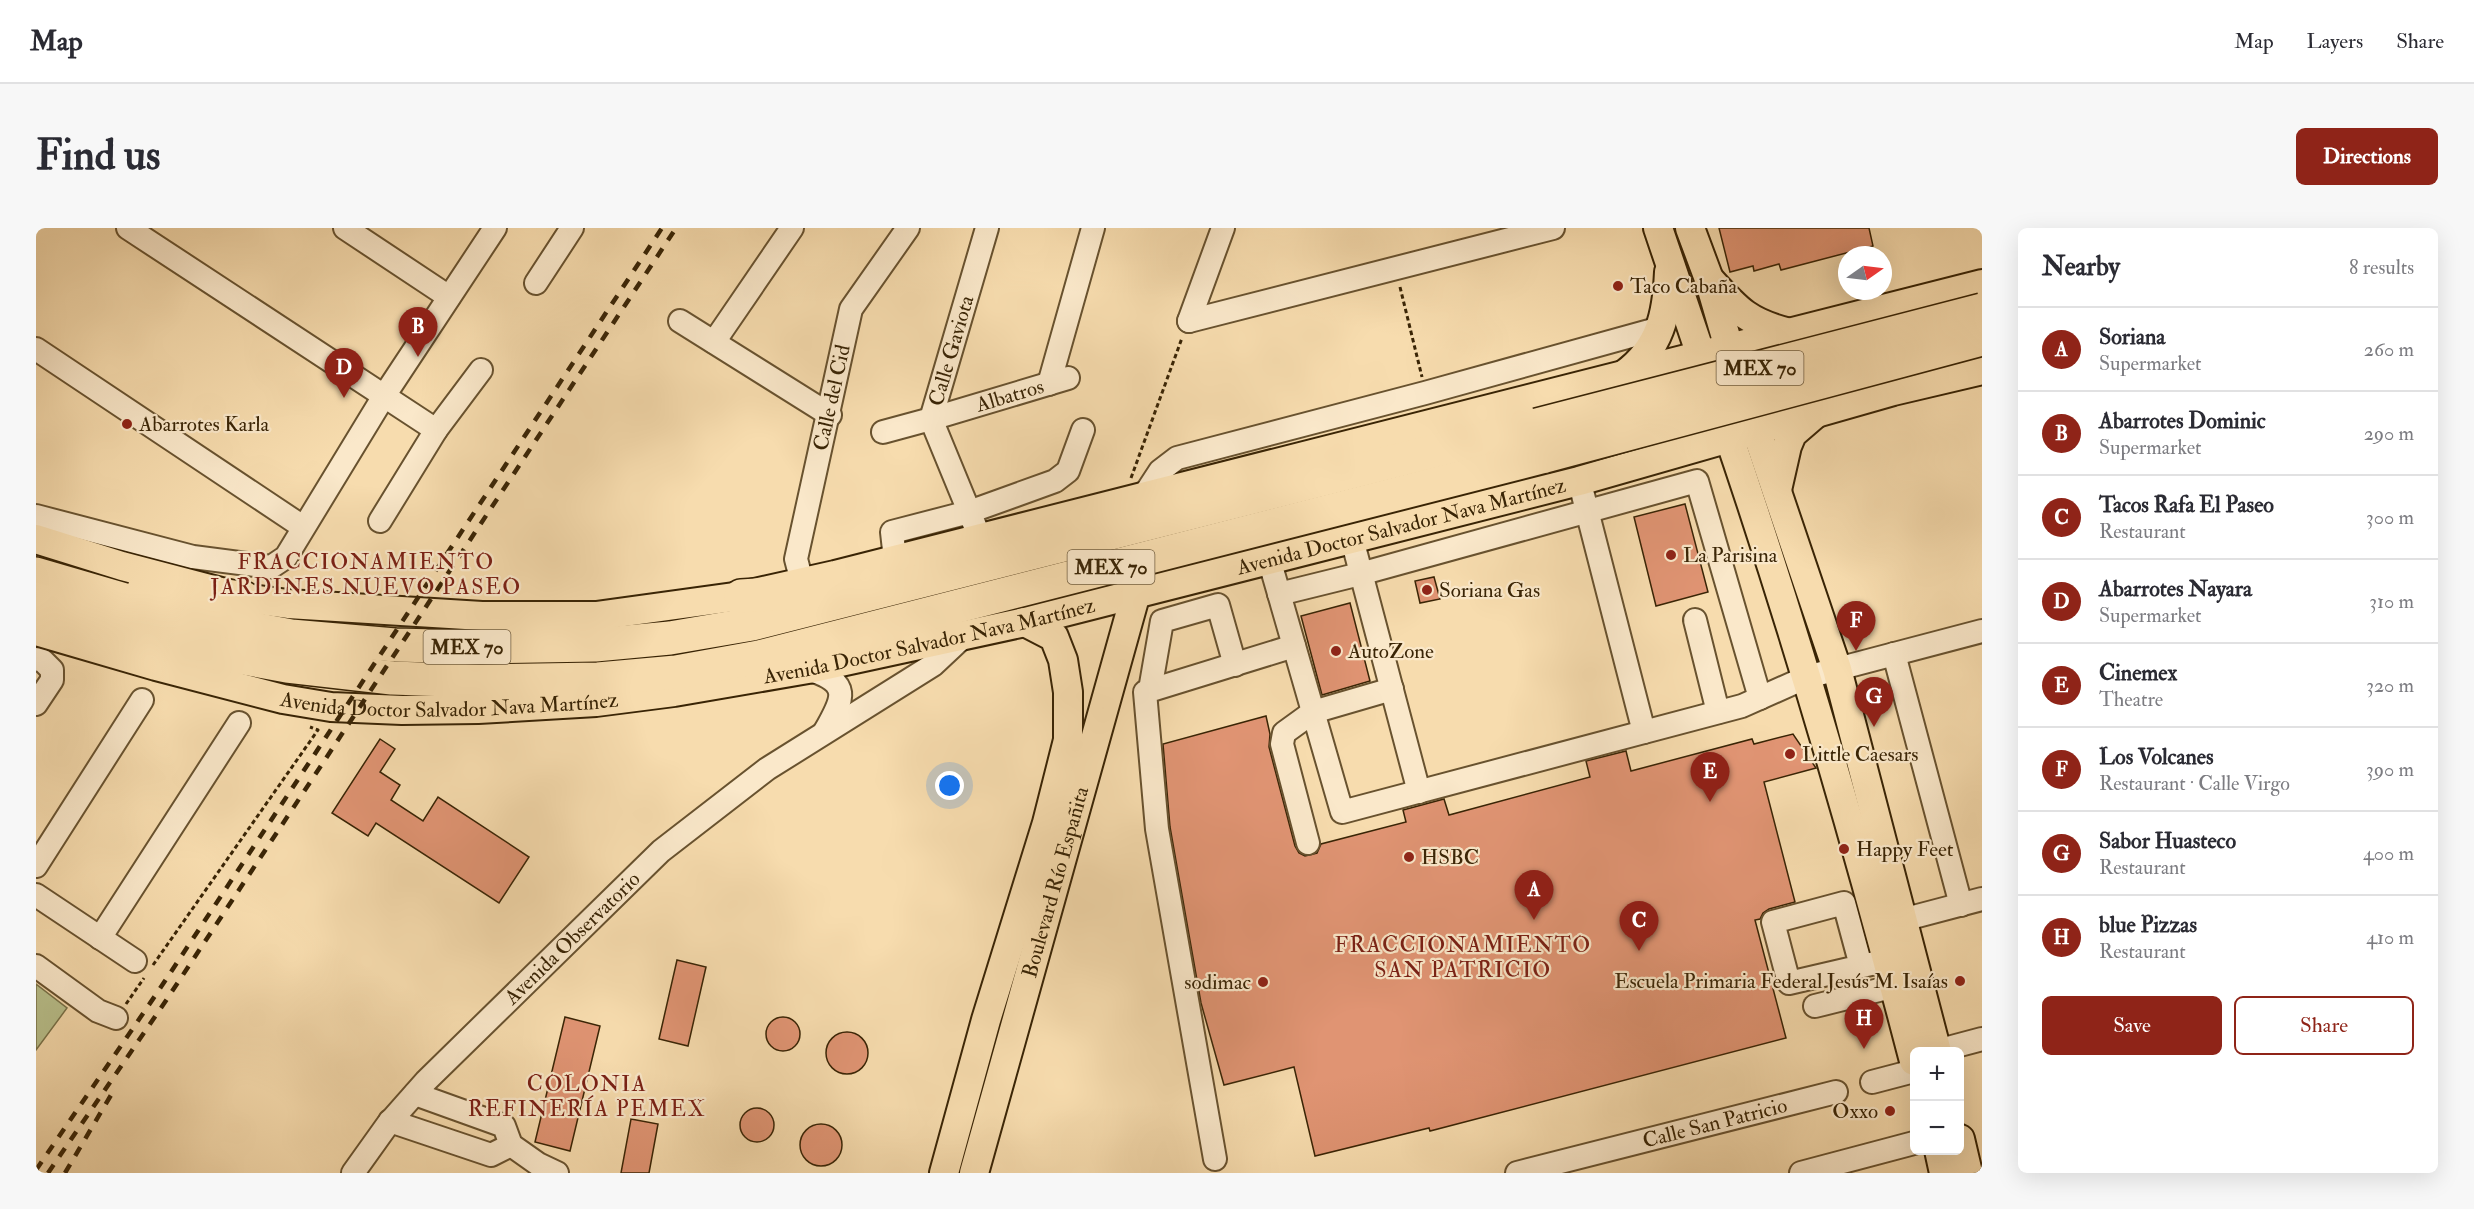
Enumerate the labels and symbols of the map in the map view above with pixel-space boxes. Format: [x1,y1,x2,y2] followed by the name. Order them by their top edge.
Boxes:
[1838,246,1892,300] north arrow
[1630,273,1737,300] place label: Taco Cabaña
[1611,279,1625,293] marker: Taco Cabaña
[922,292,980,409] street label: Calle Gaviota
[398,308,437,357] pin: B
[807,341,856,453] street label: Calle del Cid
[324,348,364,398] pin: D
[1716,351,1804,385] road number: MEX 70
[972,373,1047,419] street label: Albatros
[138,411,270,438] place label: Abarrotes Karla
[120,417,134,431] marker: Abarrotes Karla
[1233,471,1569,581] street label: Avenida Doctor Salvador Nava Martínez
[1683,542,1778,569] place label: La Parisina
[209,548,522,601] district label: FRACCIONAMIENTO JARDINES NUEVO PASEO
[1664,548,1678,562] marker: La Parisina
[1068,550,1154,584] road number: MEX 70
[1439,577,1540,604] place label: Soriana Gas
[1420,583,1434,597] marker: Soriana Gas
[760,591,1098,690] street label: Avenida Doctor Salvador Nava Martínez
[1836,602,1876,651] pin: F
[424,630,510,664] road number: MEX 70
[1347,638,1434,665] place label: AutoZone
[1329,644,1343,658] marker: AutoZone
[1854,678,1894,727] pin: G
[277,685,620,724] street label: Avenida Doctor Salvador Nava Martínez
[1802,741,1918,768] place label: Little Caesars
[1783,747,1797,761] marker: Little Caesars
[1690,752,1730,802] pin: E
[935,771,964,800] your location
[1016,783,1095,981] street label: Boulevard Río Españita
[1856,836,1954,863] place label: Happy Feet
[1837,842,1851,856] marker: Happy Feet
[1421,844,1479,871] place label: HSBC
[1402,850,1416,864] marker: HSBC
[498,866,646,1011] street label: Avenida Observatorio
[1514,870,1554,920] pin: A
[1620,902,1658,951] pin: C
[1334,931,1592,984] district label: FRACCIONAMIENTO SAN PATRICIO
[1614,968,1948,995] place label: Escuela Primaria Federal Jesús M. Isaías
[1184,969,1252,996] place label: sodimac
[1953,974,1967,988] marker: Escuela Primaria Federal Jesús M. Isaías
[1256,975,1270,989] marker: sodimac
[1844,1000,1884,1049] pin: H
[468,1070,706,1123] district label: COLONIA REFINERÍA PEMEX
[1640,1091,1790,1154] street label: Calle San Patricio
[1832,1098,1878,1125] place label: Oxxo
[1883,1104,1897,1118] marker: Oxxo

